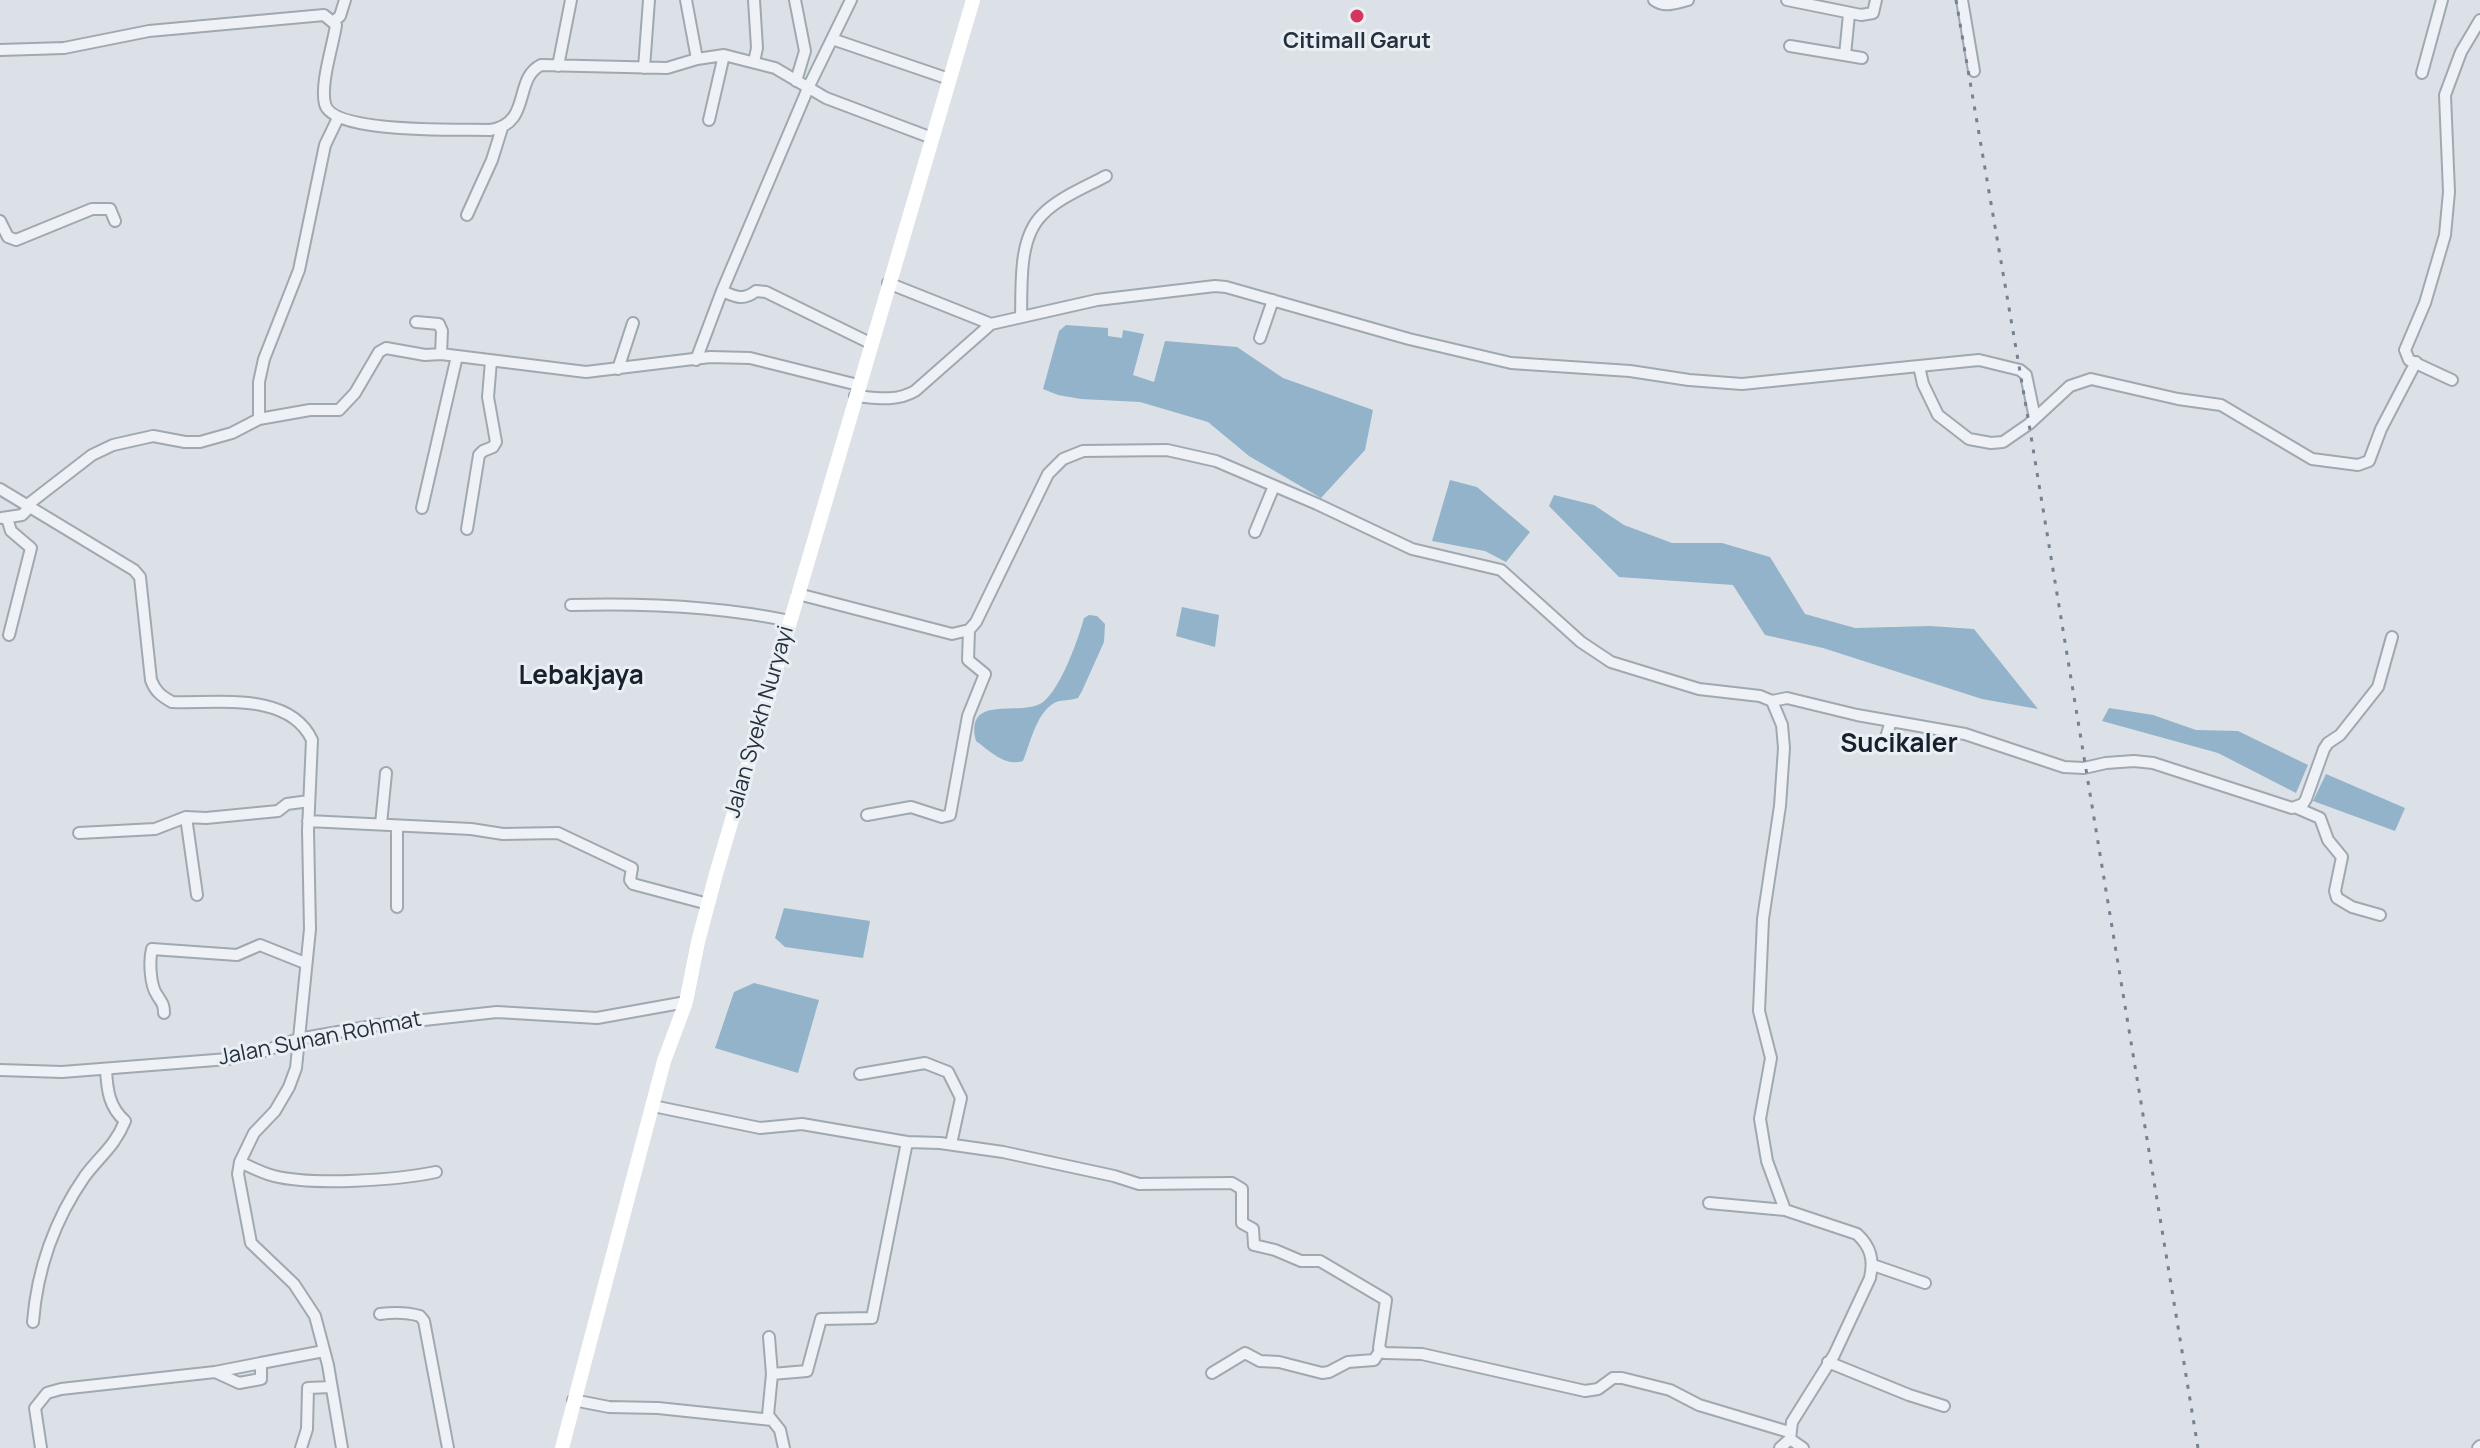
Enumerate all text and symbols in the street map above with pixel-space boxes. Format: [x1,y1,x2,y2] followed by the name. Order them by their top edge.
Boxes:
[1348,7,1366,25] marker: Citimall Garut
[1283,29,1431,55] place label: Citimall Garut
[720,623,800,821] street label: Jalan Syekh Nuryayi
[518,661,644,693] district label: Lebakjaya
[1840,729,1958,761] district label: Sucikaler
[216,1006,424,1072] street label: Jalan Sunan Rohmat

